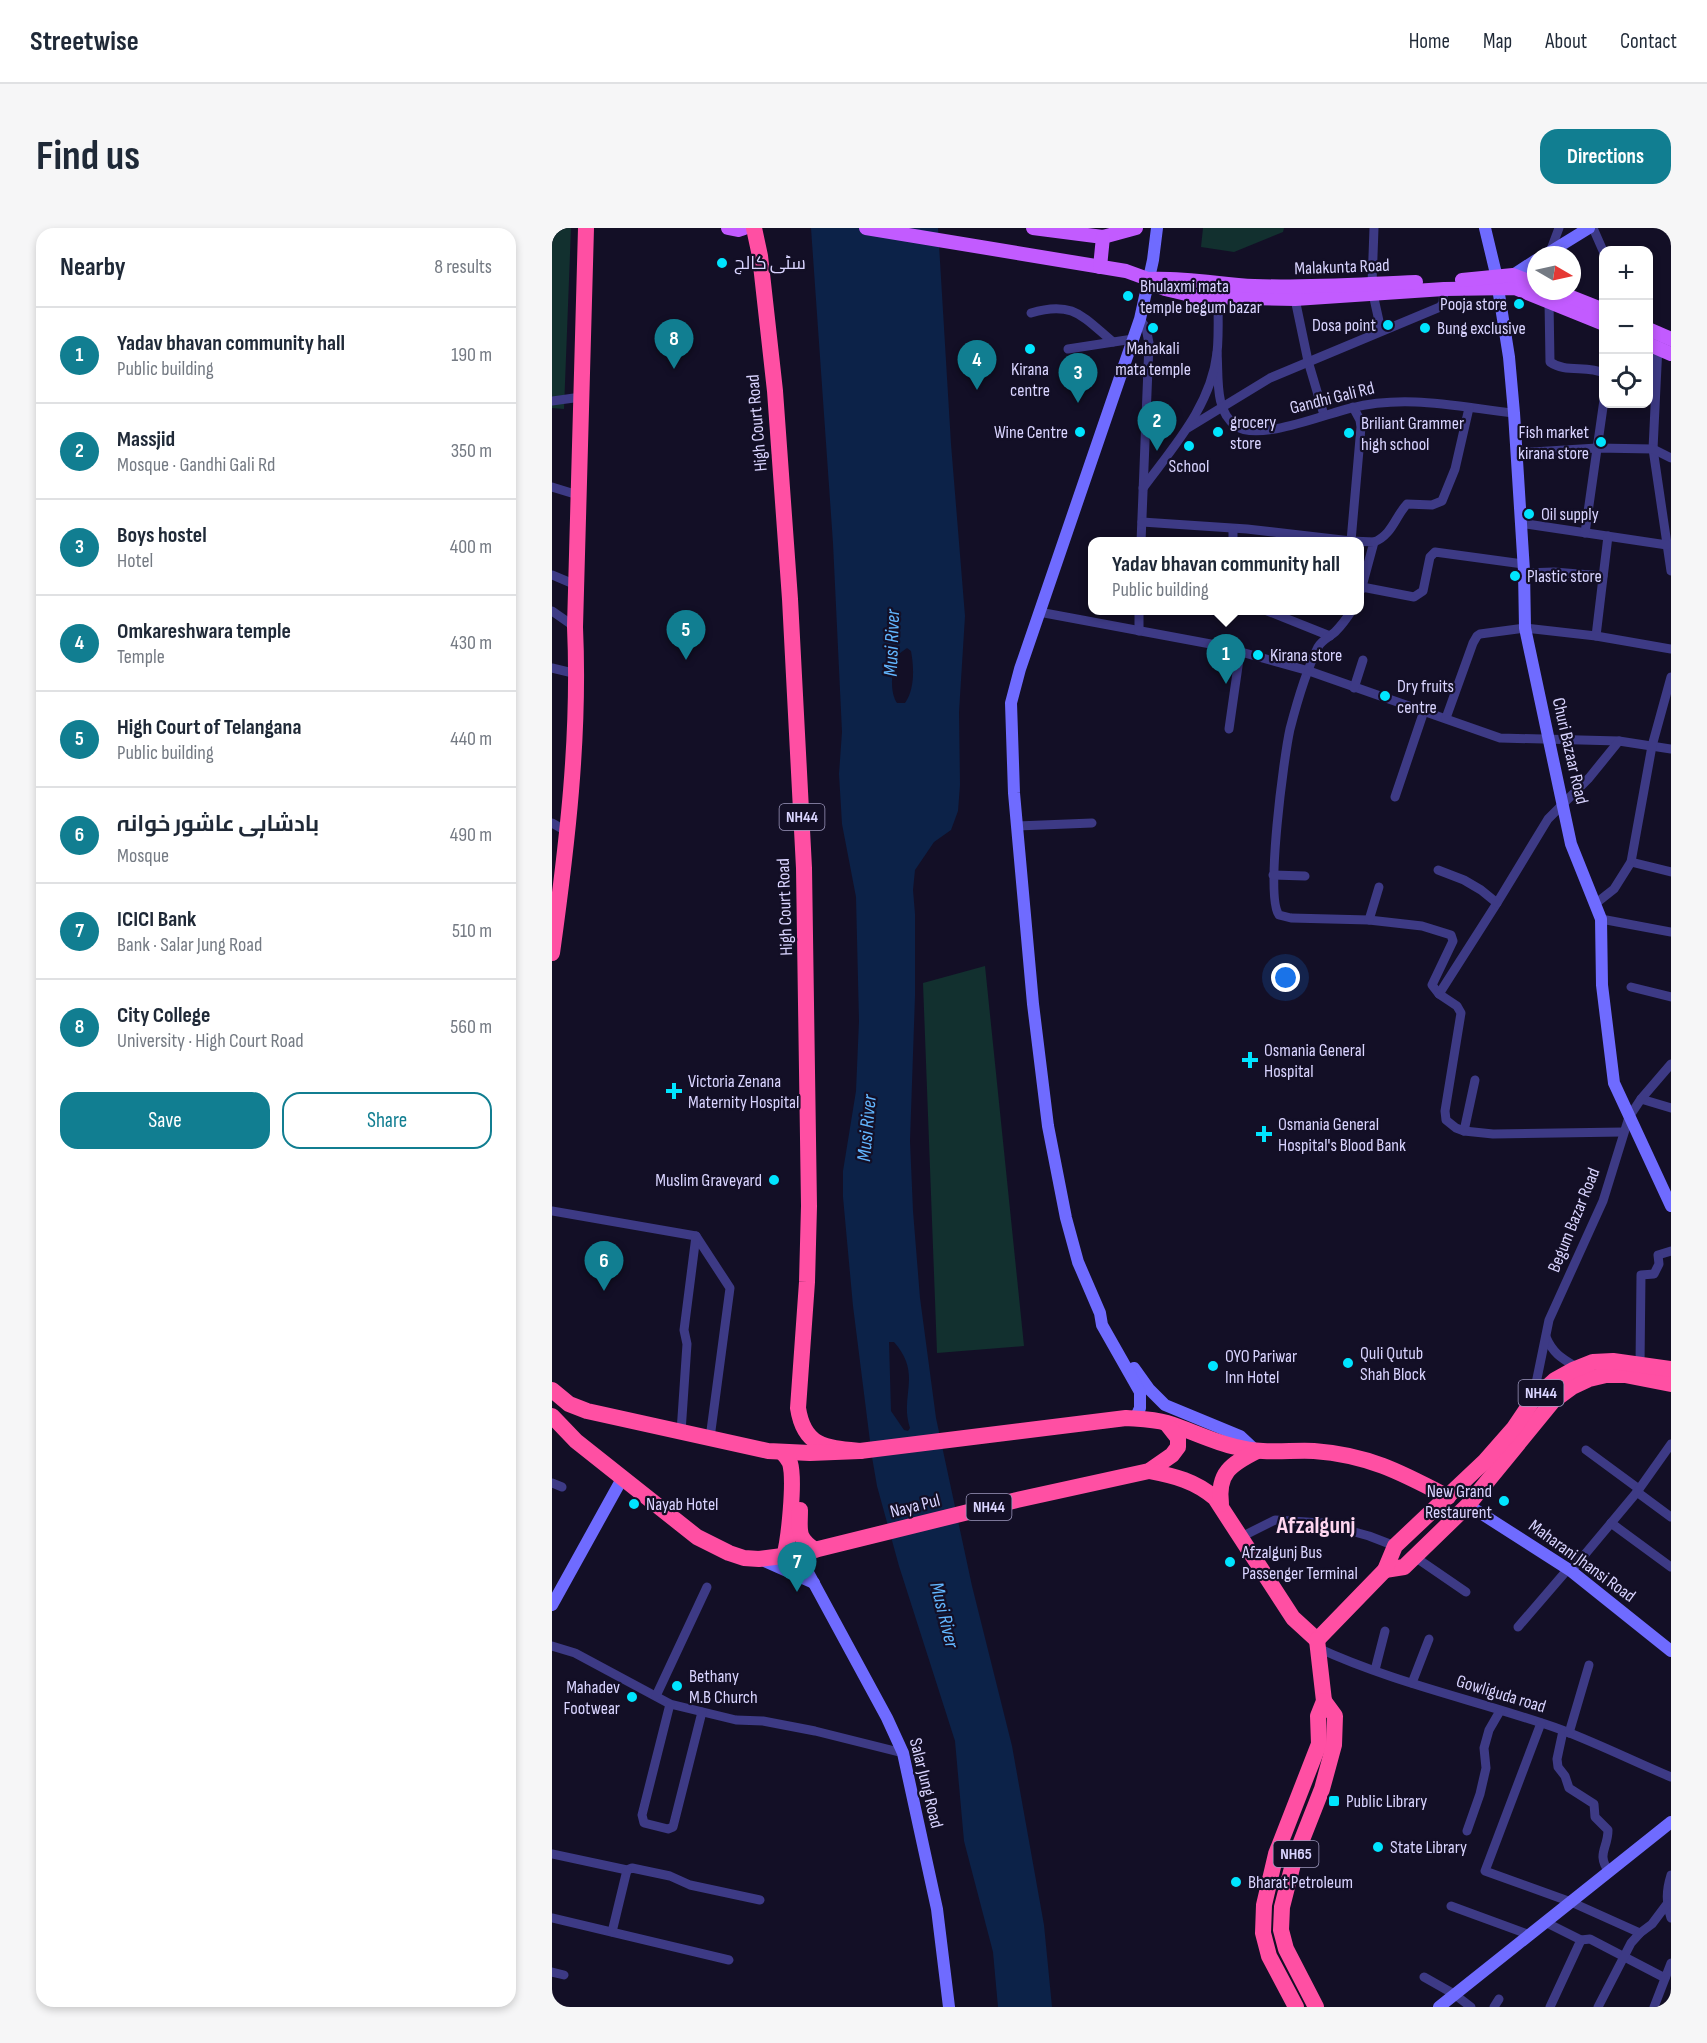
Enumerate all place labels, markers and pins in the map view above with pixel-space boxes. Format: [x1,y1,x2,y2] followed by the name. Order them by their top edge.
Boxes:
[734,253,806,275] place label: سٹی کالج
[715,256,729,270] marker: سٹی کالج
[1140,276,1262,318] place label: Bhulaxmi mata temple begum bazar
[1121,289,1135,303] marker: Bhulaxmi mata temple begum bazar
[1440,294,1507,315] place label: Pooja store
[1512,297,1526,311] marker: Pooja store
[1312,315,1376,336] place label: Dosa point
[1381,318,1395,332] marker: Dosa point
[1437,318,1526,339] place label: Bung exclusive
[654,320,694,369] pin: 8
[1146,321,1160,335] marker: Mahakali mata temple
[1418,321,1432,335] marker: Bung exclusive
[1115,338,1191,380] place label: Mahakali mata temple
[958,340,996,390] pin: 4
[1023,342,1037,356] marker: Kirana centre
[1058,354,1098,403] pin: 3
[1010,359,1050,401] place label: Kirana centre
[1138,402,1176,451] pin: 2
[1230,412,1276,454] place label: grocery store
[1361,413,1464,455] place label: Briliant Grammer high school
[994,422,1068,443] place label: Wine Centre
[1518,422,1589,464] place label: Fish market kirana store
[1073,425,1087,439] marker: Wine Centre
[1211,425,1225,439] marker: grocery store
[1342,426,1356,440] marker: Briliant Grammer high school
[1594,435,1608,449] marker: Fish market kirana store
[1182,439,1196,453] marker: School
[1169,456,1209,477] place label: School
[1541,504,1599,525] place label: Oil supply
[1522,507,1536,521] marker: Oil supply
[1527,566,1602,587] place label: Plastic store
[1508,569,1522,583] marker: Plastic store
[666,610,706,660] pin: 5
[1206,634,1246,684] pin: 1
[1270,645,1342,666] place label: Kirana store
[1251,648,1265,662] marker: Kirana store
[1397,676,1454,718] place label: Dry fruits centre
[1378,689,1392,703] marker: Dry fruits centre
[1264,1040,1365,1082] place label: Osmania General Hospital
[1241,1051,1259,1069] marker: Osmania General Hospital
[688,1071,799,1113] place label: Victoria Zenana Maternity Hospital
[665,1082,683,1100] marker: Victoria Zenana Maternity Hospital
[1278,1114,1406,1156] place label: Osmania General Hospital's Blood Bank
[1255,1125,1273,1143] marker: Osmania General Hospital's Blood Bank
[655,1170,762,1191] place label: Muslim Graveyard
[767,1173,781,1187] marker: Muslim Graveyard
[584,1242,624,1291] pin: 6
[1360,1343,1426,1385] place label: Quli Qutub Shah Block
[1225,1346,1297,1388] place label: OYO Pariwar Inn Hotel
[1341,1356,1355,1370] marker: Quli Qutub Shah Block
[1206,1359,1220,1373] marker: OYO Pariwar Inn Hotel
[1425,1481,1493,1523] place label: New Grand Restaurent
[646,1494,718,1515] place label: Nayab Hotel
[1497,1494,1511,1508] marker: New Grand Restaurent
[627,1497,641,1511] marker: Nayab Hotel
[778,1542,816,1592] pin: 7
[1241,1542,1358,1584] place label: Afzalgunj Bus Passenger Terminal
[1223,1555,1237,1569] marker: Afzalgunj Bus Passenger Terminal
[689,1666,758,1708] place label: Bethany M.B Church
[564,1677,620,1719] place label: Mahadev Footwear
[670,1679,684,1693] marker: Bethany M.B Church
[625,1690,639,1704] marker: Mahadev Footwear
[1346,1791,1427,1812] place label: Public Library
[1327,1794,1341,1808] marker: Public Library
[1390,1837,1467,1858] place label: State Library
[1371,1840,1385,1854] marker: State Library
[1248,1872,1353,1893] place label: Bharat Petroleum
[1229,1875,1243,1889] marker: Bharat Petroleum

